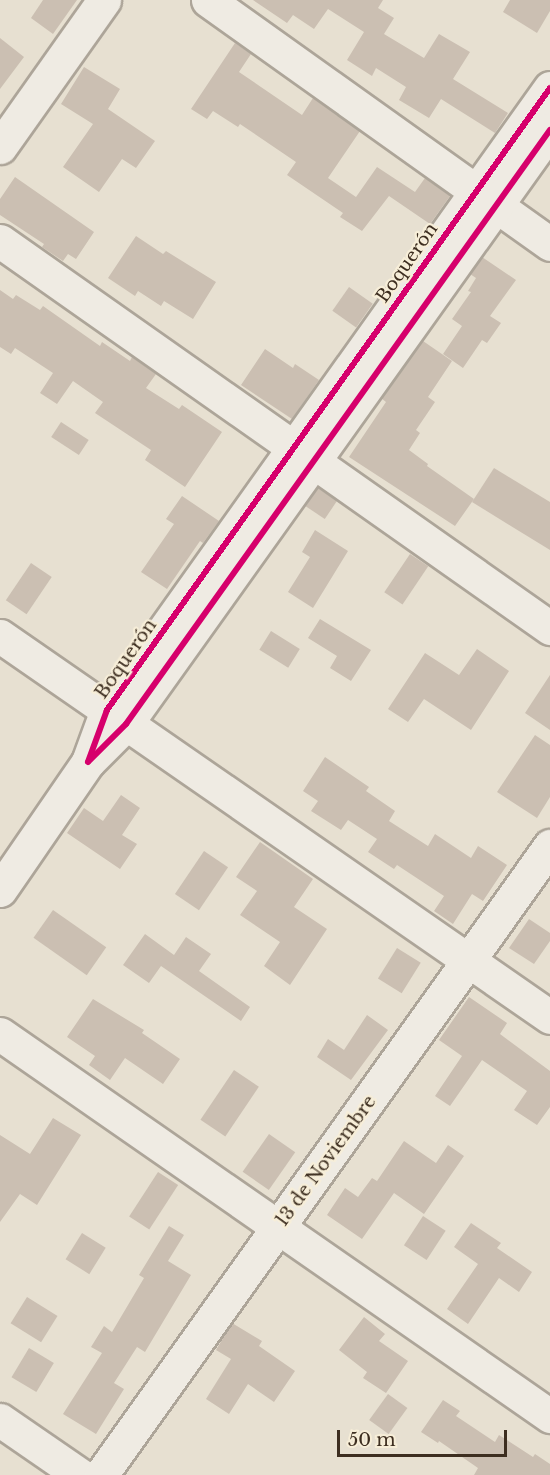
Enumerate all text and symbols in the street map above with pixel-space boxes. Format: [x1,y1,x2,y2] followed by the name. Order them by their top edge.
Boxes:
[372,219,442,307] street label: Boquerón
[91,615,161,703] street label: Boquerón
[271,1091,381,1231] street label: 13 de Noviembre
[340,1418,510,1456] scale bar
[348,1429,396,1451] text: 50 m

